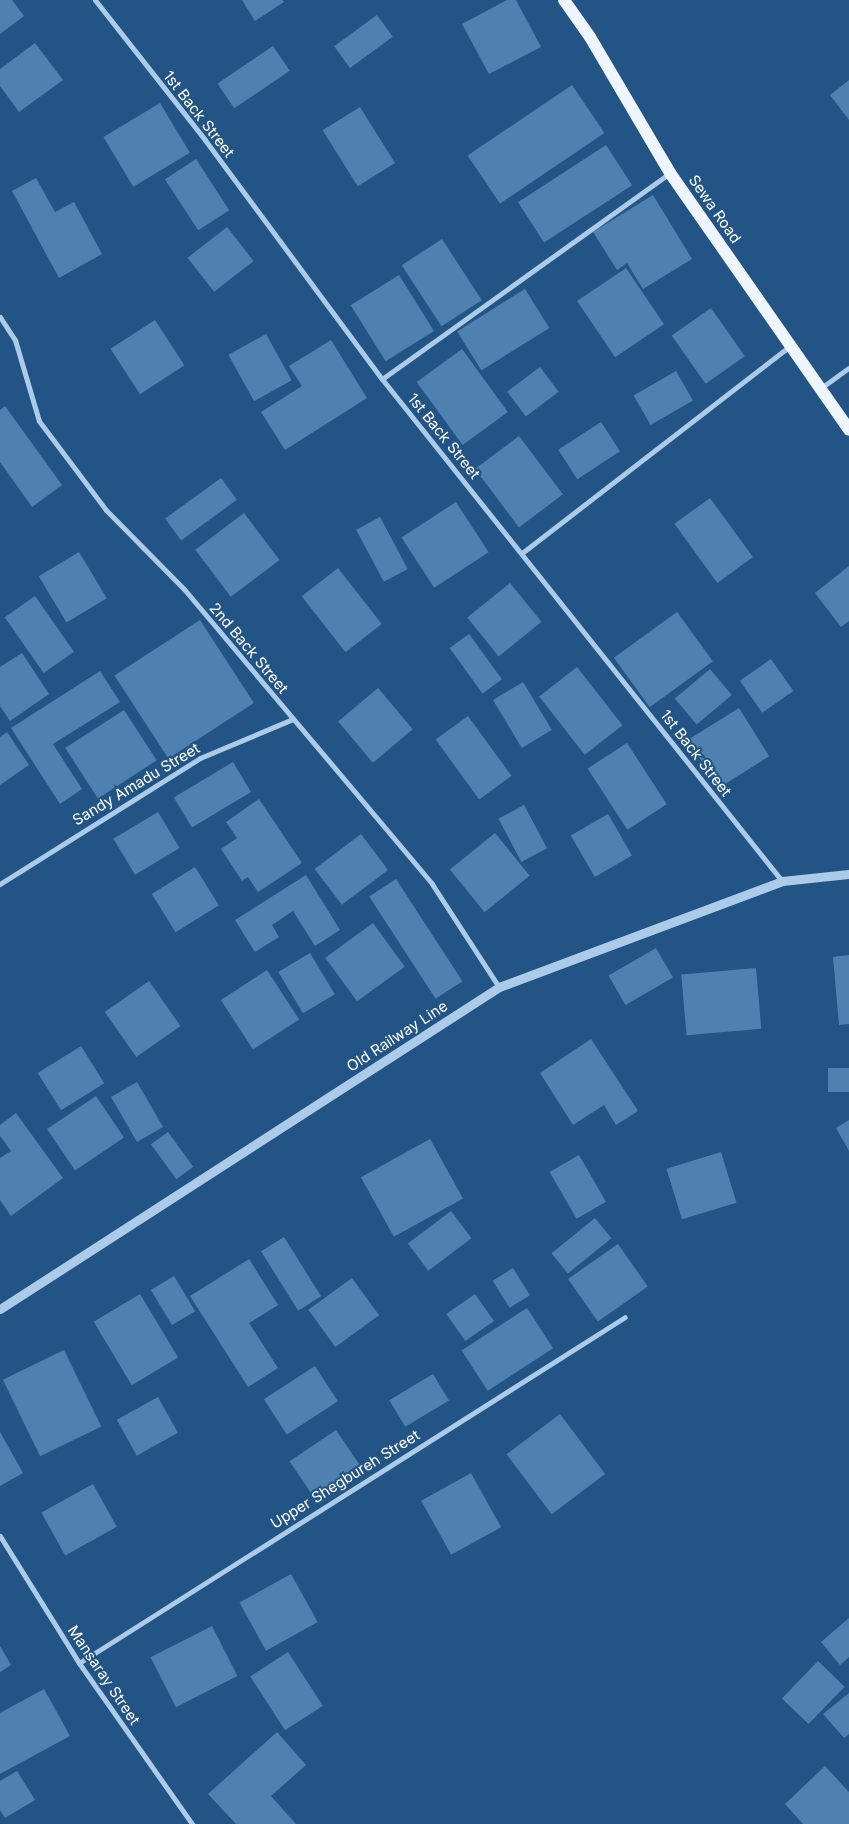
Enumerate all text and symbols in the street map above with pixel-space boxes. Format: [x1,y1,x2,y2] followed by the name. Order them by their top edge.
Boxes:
[160,67,238,161] street label: 1st Back Street
[685,171,745,247] street label: Sewa Road
[404,390,484,482] street label: 1st Back Street
[206,599,292,697] street label: 2nd Back Street
[657,706,735,800] street label: 1st Back Street
[69,739,203,829] street label: Sandy Amadu Street
[343,997,451,1075] street label: Old Railway Line
[267,1426,423,1532] street label: Upper Shegbureh Street
[64,1622,144,1728] street label: Mansaray Street

